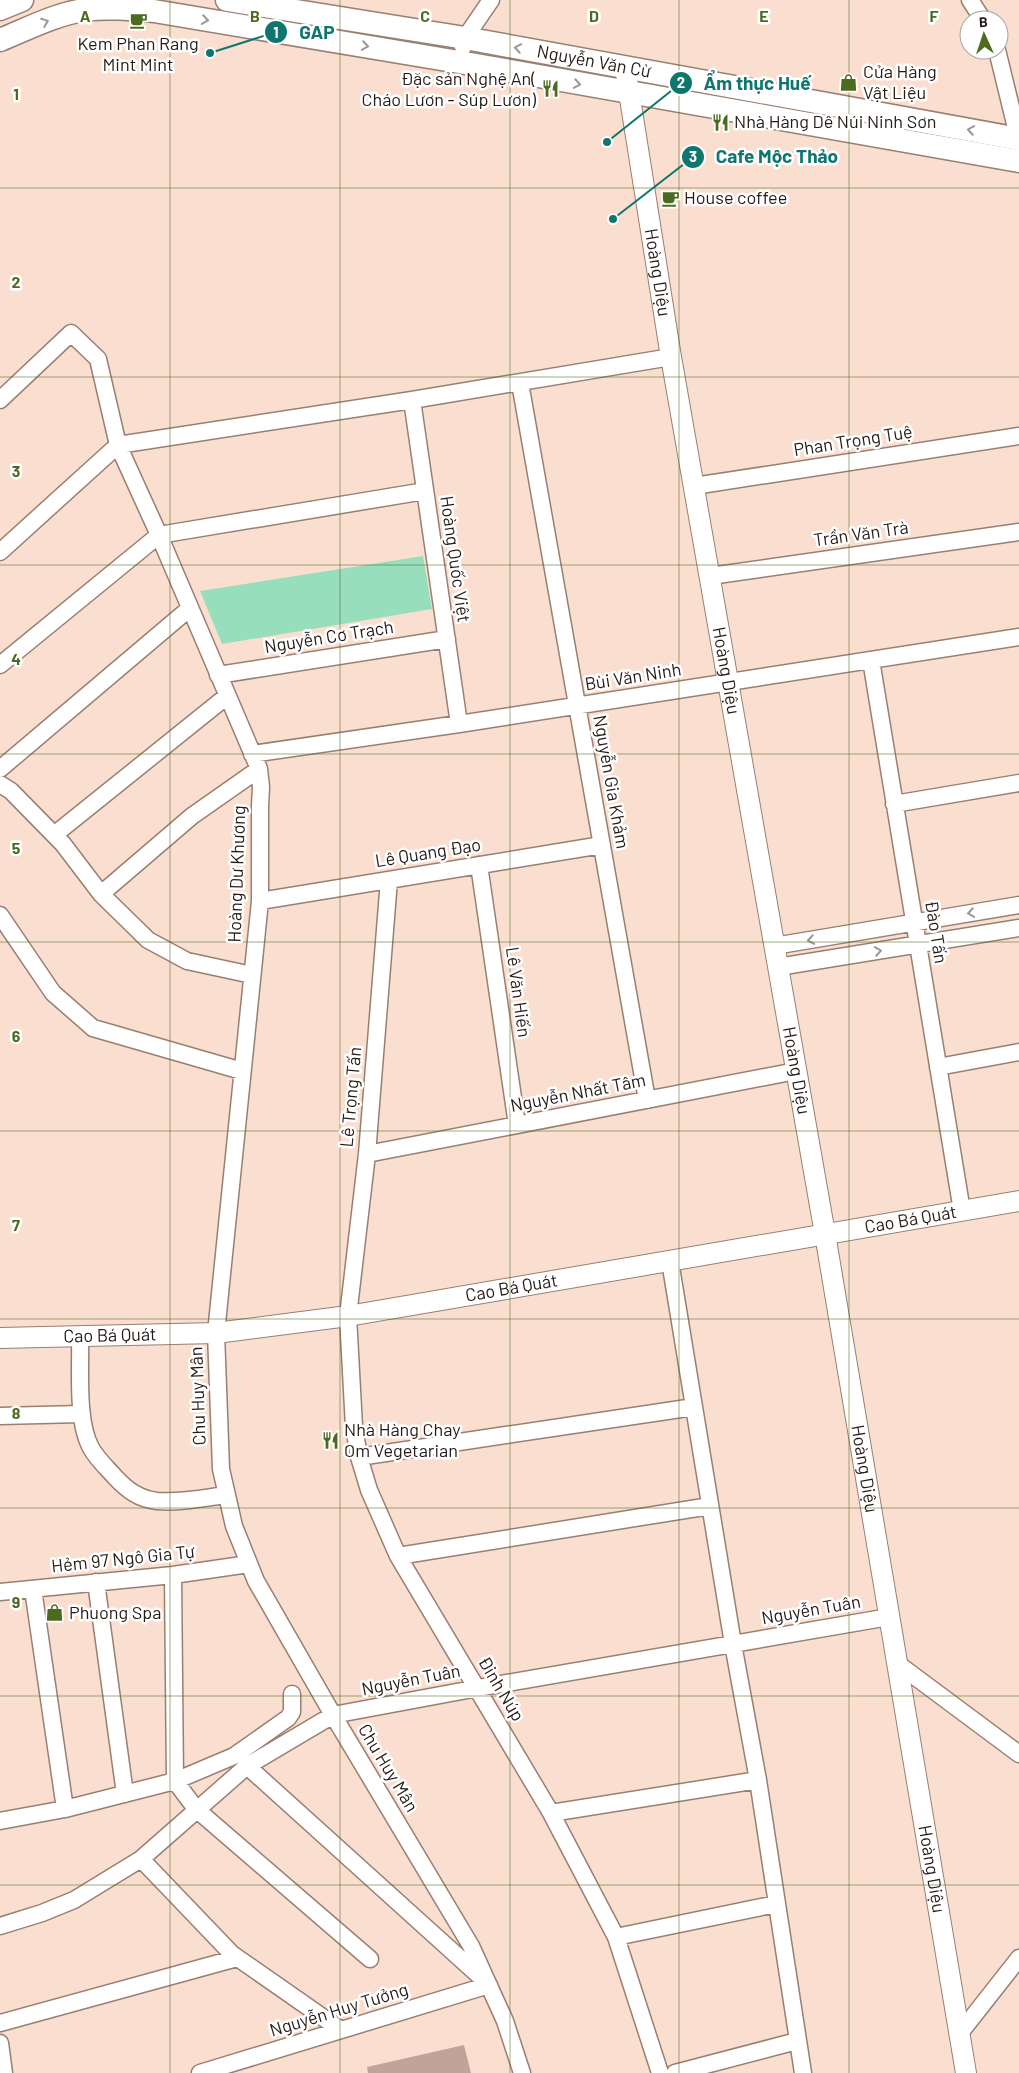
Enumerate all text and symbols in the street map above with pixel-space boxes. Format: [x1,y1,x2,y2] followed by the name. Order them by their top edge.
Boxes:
[80,6,91,25] text: A
[250,6,260,25] text: B
[420,6,430,25] text: C
[589,6,599,25] text: D
[759,6,769,25] text: E
[930,6,939,25] text: F
[959,10,1009,60] north arrow
[128,11,148,31] cafe icon: Kem Phan Rang Mint Mint
[979,13,988,30] text: B
[201,14,209,24] one-way arrow
[264,15,344,49] callout: GAP
[41,18,49,28] one-way arrow
[299,20,335,43] text: GAP
[273,23,279,41] text: 1
[77,32,199,75] place label: Kem Phan Rang Mint Mint
[535,39,653,82] street label: Nguyễn Văn Cừ
[361,41,370,51] one-way arrow
[514,43,523,54] one-way arrow
[863,60,937,103] place label: Cửa Hàng Vật Liệu
[669,66,821,100] callout: Ẩm thực Huế
[362,67,536,110] place label: Đặc sản Nghệ An( Cháo Lươn - Súp Lươn)
[703,69,812,94] text: Ẩm thực Huế
[839,72,859,92] shop icon: Cửa Hàng Vật Liệu
[677,73,685,91] text: 2
[573,78,581,88] one-way arrow
[540,79,560,99] restaurant icon: Đặc sản Nghệ An( Cháo Lươn - Súp Lươn)
[13,84,19,103] text: 1
[734,110,937,132] place label: Nhà Hàng Dê Núi Ninh Sơn
[710,112,730,132] restaurant icon: Nhà Hàng Dê Núi Ninh Sơn
[967,126,975,136] one-way arrow
[680,140,848,174] callout: Cafe Mộc Thảo
[716,144,838,167] text: Cafe Mộc Thảo
[689,147,697,165] text: 3
[684,186,787,208] place label: House coffee
[660,188,680,208] cafe icon: House coffee
[641,227,676,318] street label: Hoàng Diệu
[12,272,21,291] text: 2
[792,420,914,460] street label: Phan Trọng Tuệ
[12,461,20,480] text: 3
[436,494,476,624] street label: Hoàng Quốc Việt
[812,515,910,551] street label: Trần Văn Trà
[263,615,395,657] street label: Nguyễn Cơ Trạch
[709,625,746,716] street label: Hoàng Diệu
[11,649,21,668] text: 4
[583,658,683,694] street label: Bùi Văn Ninh
[589,713,635,850] street label: Nguyễn Gia Khảm
[223,805,249,943] street label: Hoàng Dư Khương
[373,833,482,871] street label: Lê Quang Đạo
[12,838,21,857] text: 5
[921,899,953,965] street label: Đào Tấn
[967,907,975,917] one-way arrow
[806,934,815,944] one-way arrow
[502,945,536,1039] street label: Lê Văn Hiến
[874,946,882,956] one-way arrow
[779,1025,816,1116] street label: Hoàng Diệu
[12,1026,21,1045] text: 6
[335,1046,365,1148] street label: Lê Trọng Tấn
[508,1068,647,1116] street label: Nguyễn Nhất Tâm
[863,1200,958,1237] street label: Cao Bá Quát
[12,1215,20,1234] text: 7
[464,1268,559,1306] street label: Cao Bá Quát
[63,1322,157,1347] street label: Cao Bá Quát
[184,1346,210,1446] street label: Chu Huy Mân
[12,1403,21,1422] text: 8
[344,1418,461,1461] place label: Nhà Hàng Chay Om Vegetarian
[847,1423,884,1514] street label: Hoàng Diệu
[320,1430,340,1450] restaurant icon: Nhà Hàng Chay Om Vegetarian
[50,1540,196,1576] street label: Hẻm 97 Ngô Gia Tự
[760,1589,862,1629] street label: Nguyễn Tuân
[12,1592,20,1611] text: 9
[69,1601,161,1623] place label: Phuong Spa
[45,1603,65,1623] shop icon: Phuong Spa
[474,1652,530,1725] street label: Đinh Núp
[359,1659,462,1699] street label: Nguyễn Tuân
[354,1719,424,1816] street label: Chu Huy Mân
[915,1823,951,1914] street label: Hoàng Diệu
[267,1978,411,2041] street label: Nguyễn Huy Tưởng

